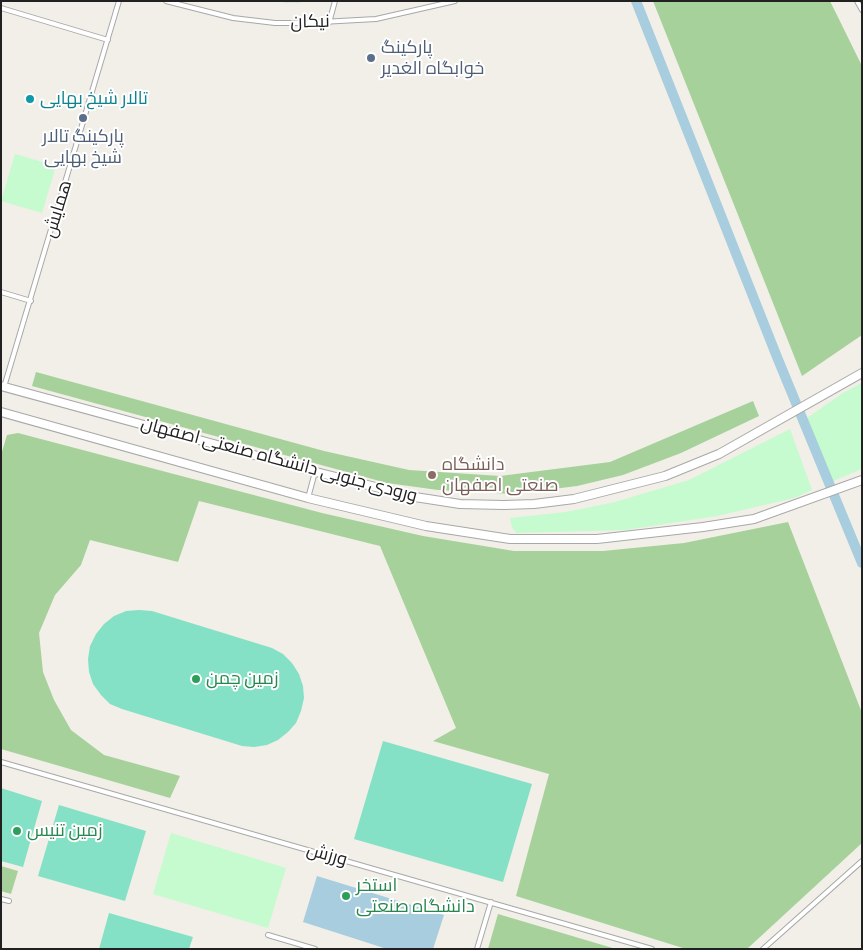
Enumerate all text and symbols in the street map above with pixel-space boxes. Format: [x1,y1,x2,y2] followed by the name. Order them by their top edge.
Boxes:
[290,11,330,33] street label: نیکان
[381,37,484,80] place label: پارکینگ خوابگاه الغدیر
[365,52,377,64] marker: پارکینگ خوابگاه الغدیر
[40,88,148,110] place label: تالار شیخ بهایی
[24,93,36,105] marker: تالار شیخ بهایی
[77,112,89,124] marker: پارکینگ تالار شیخ بهایی
[42,126,124,168] place label: پارکینگ تالار شیخ بهایی
[39,178,77,240] street label: همایش
[138,413,420,507] street label: ورودی جنوبی دانشگاه صنعتی اصفهان
[442,454,559,496] place label: دانشگاه صنعتی اصفهان
[426,469,438,481] marker: دانشگاه صنعتی اصفهان
[206,668,278,690] place label: زمین چمن
[190,673,202,685] marker: زمین چمن
[27,820,103,842] place label: زمین تنیس
[11,825,23,837] marker: زمین تنیس
[304,839,350,871] street label: ورزش
[356,875,475,918] place label: استخر دانشگاه صنعتی
[340,890,352,902] marker: استخر دانشگاه صنعتی

